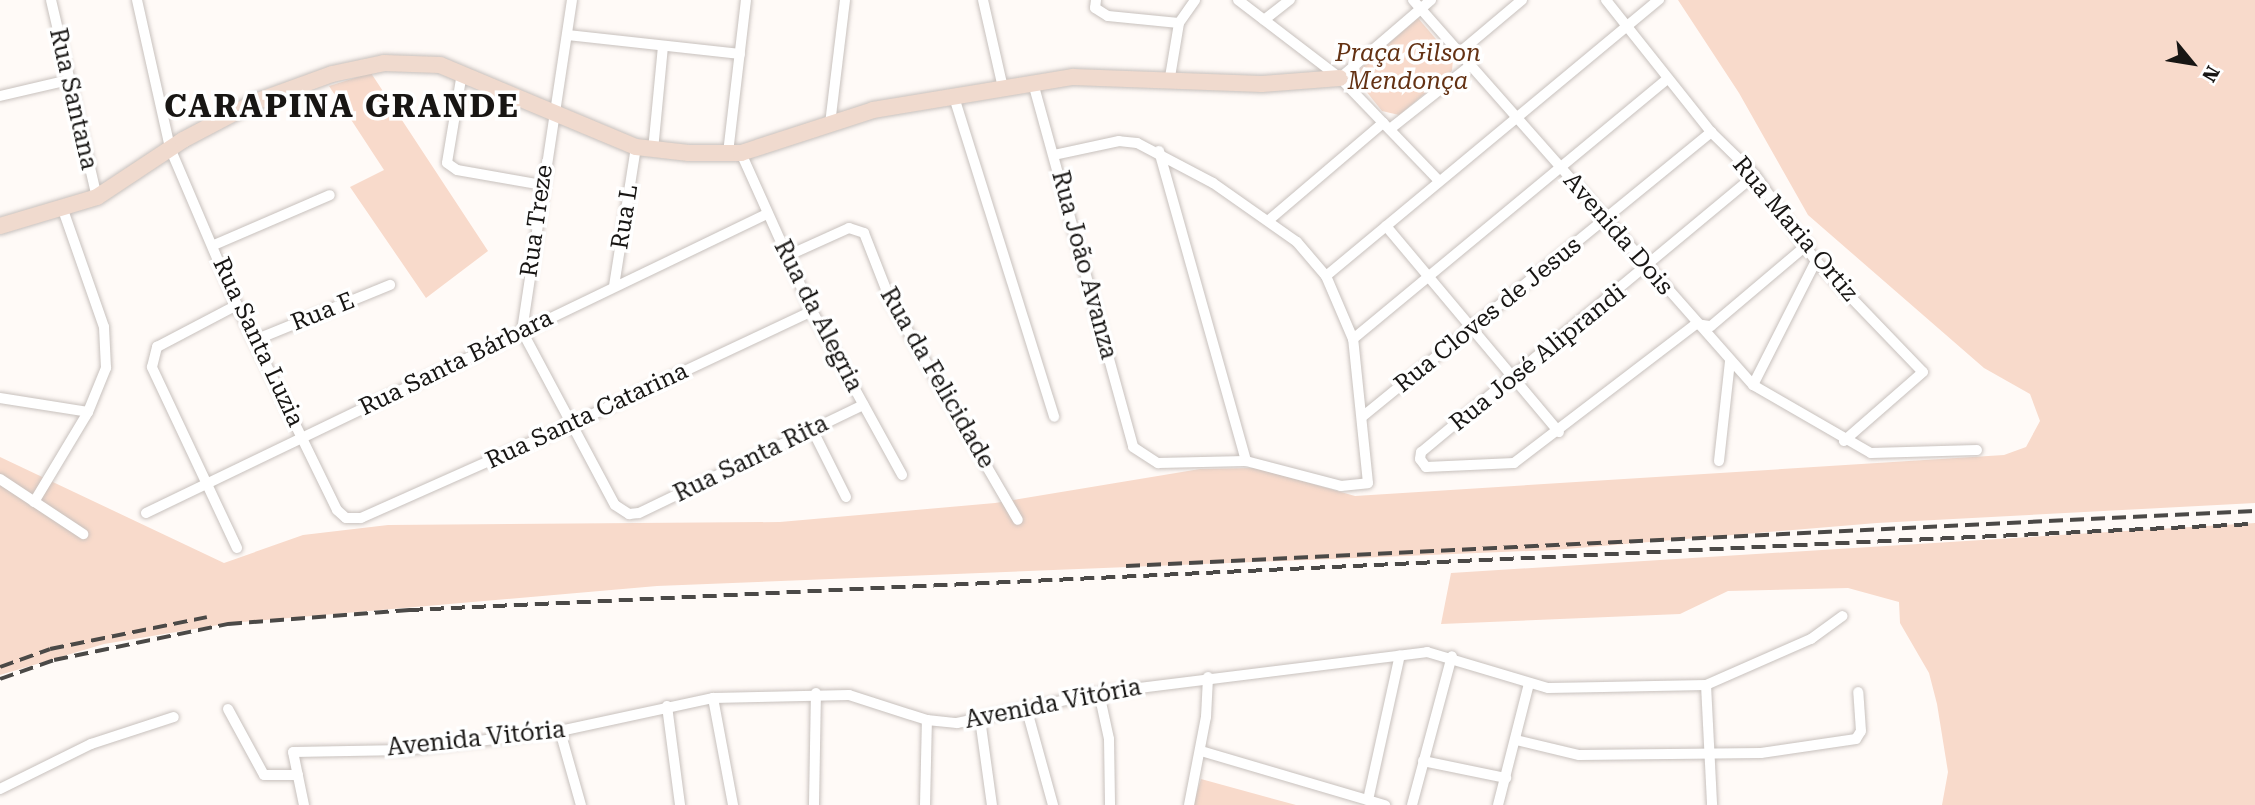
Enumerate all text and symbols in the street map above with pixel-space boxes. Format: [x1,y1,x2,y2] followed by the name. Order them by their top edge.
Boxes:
[43,26,103,172] street label: Rua Santana
[2157,28,2227,98] north arrow
[1335,40,1481,96] park label: Praça Gilson Mendonça
[2197,62,2224,86] text: N
[166,87,518,125] district label: CARAPINA GRANDE
[1726,151,1864,307] street label: Rua Maria Ortiz
[515,163,559,279] street label: Rua Treze
[1557,167,1679,301] street label: Avenida Dois
[1045,168,1123,362] street label: Rua João Avanza
[606,183,644,251] street label: Rua L
[1389,231,1587,399] street label: Rua Cloves de Jesus
[767,235,869,397] street label: Rua da Alegria
[206,253,310,431] street label: Rua Santa Luzia
[1444,278,1632,438] street label: Rua José Aliprandi
[874,283,1000,473] street label: Rua da Felicidade
[287,286,359,338] street label: Rua E
[355,304,557,422] street label: Rua Santa Bárbara
[481,357,693,475] street label: Rua Santa Catarina
[669,409,833,509] street label: Rua Santa Rita
[963,673,1143,735] street label: Avenida Vitória
[386,715,566,763] street label: Avenida Vitória

